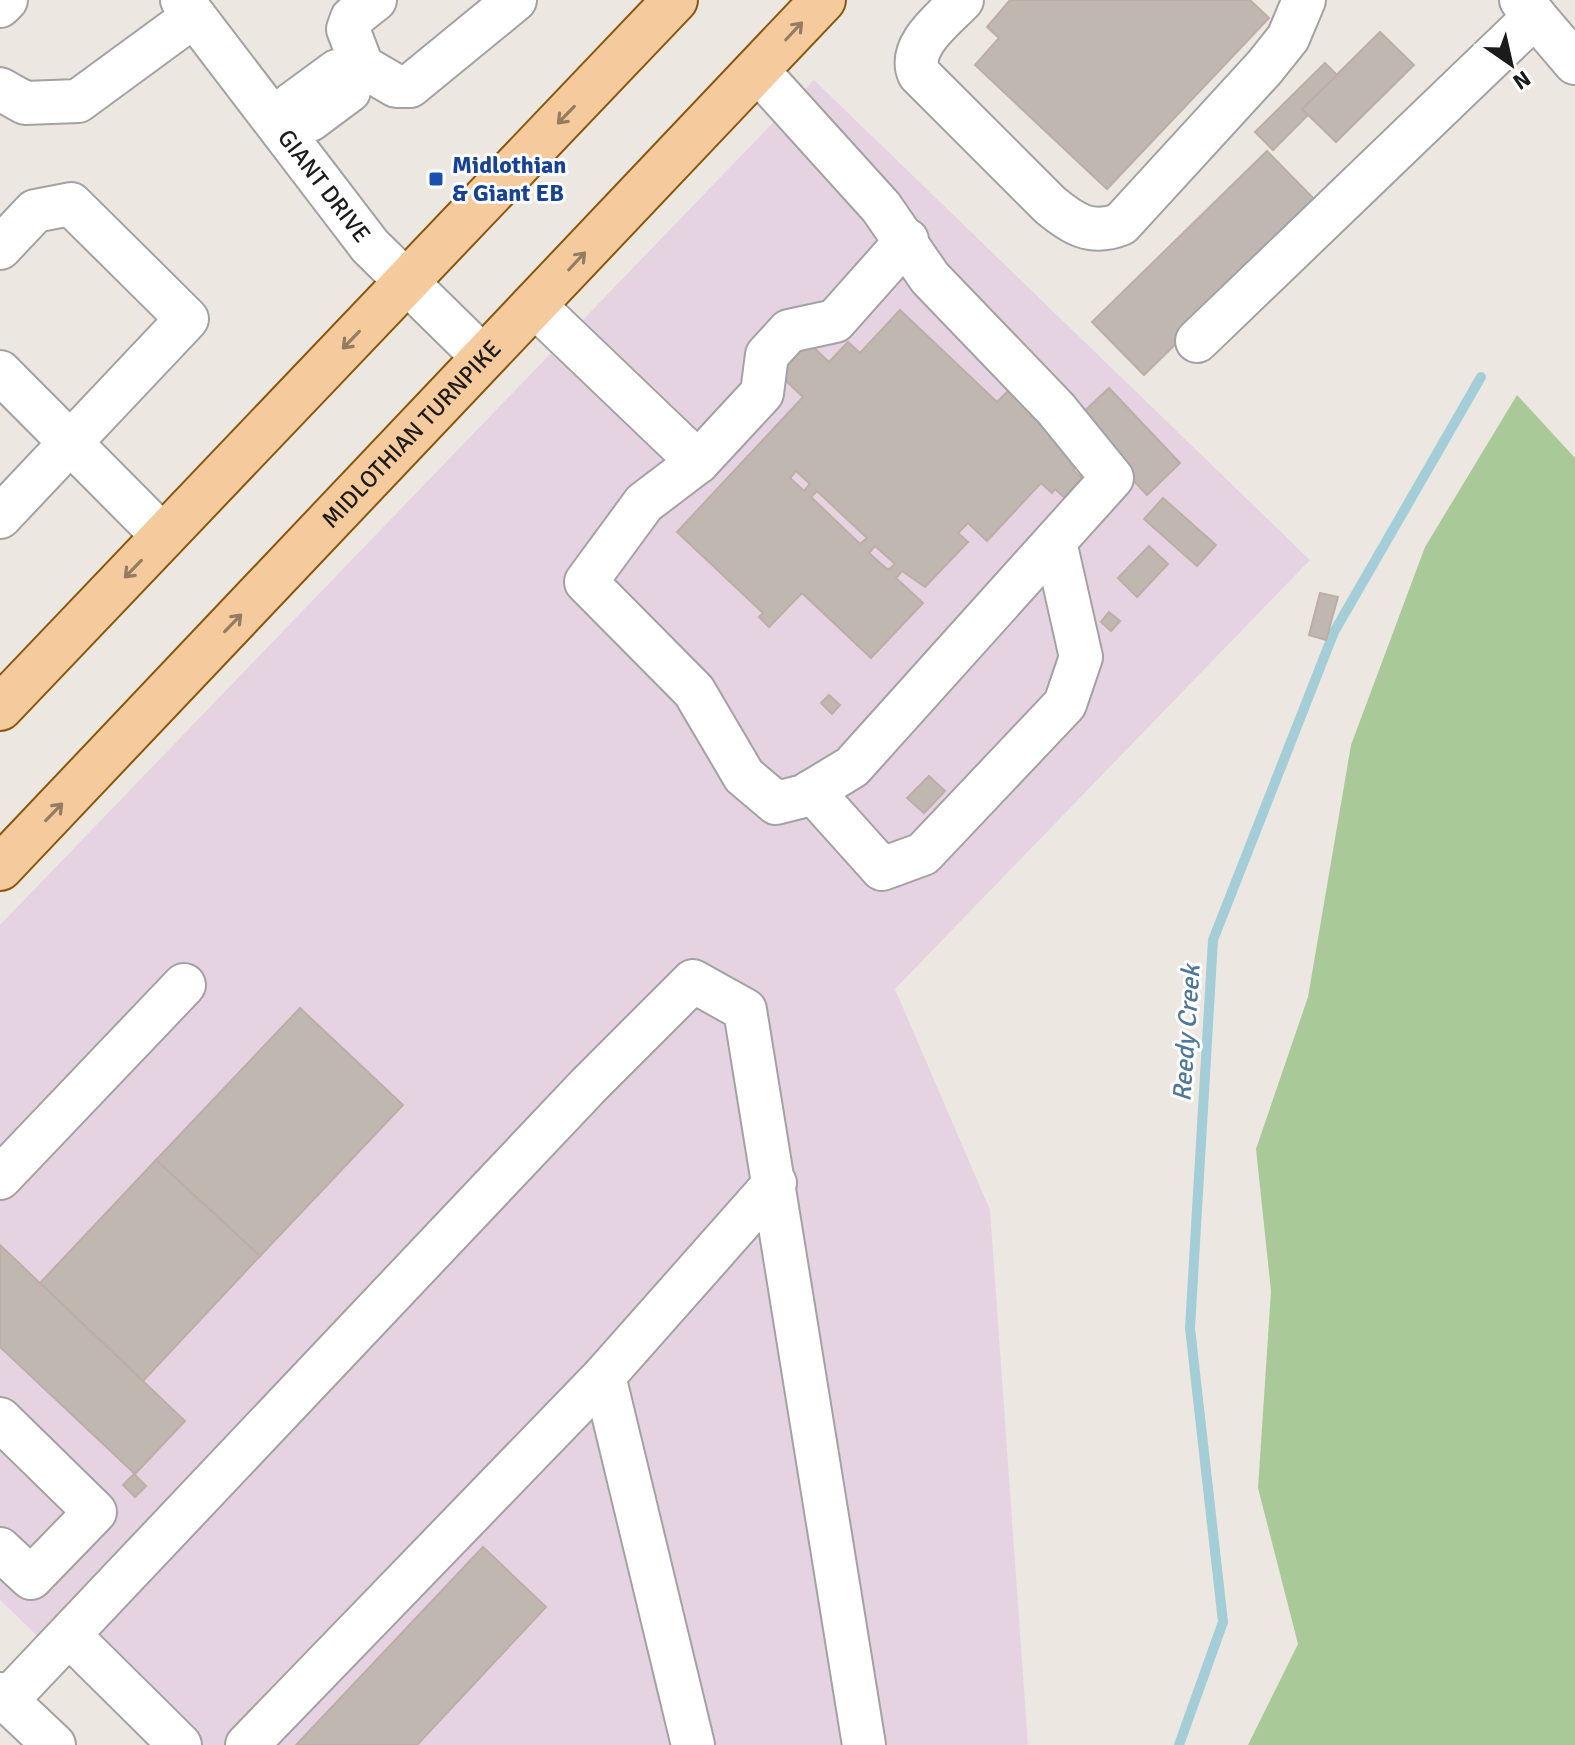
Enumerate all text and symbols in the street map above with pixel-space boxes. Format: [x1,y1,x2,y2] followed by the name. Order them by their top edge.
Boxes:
[784,22,802,42] one-way arrow
[1471,24,1551,104] north arrow
[1508,65,1536,96] text: N
[556,105,575,125] one-way arrow
[271,123,377,249] street label: GIANT DRIVE
[452,150,566,208] place label: Midlothian & Giant EB
[427,170,445,188] marker: Midlothian & Giant EB
[567,252,586,272] one-way arrow
[342,330,361,350] one-way arrow
[315,334,507,534] street label: MIDLOTHIAN TURNPIKE
[124,558,143,578] one-way arrow
[223,613,242,633] one-way arrow
[44,802,63,822] one-way arrow
[1166,962,1208,1102] water label: Reedy Creek

